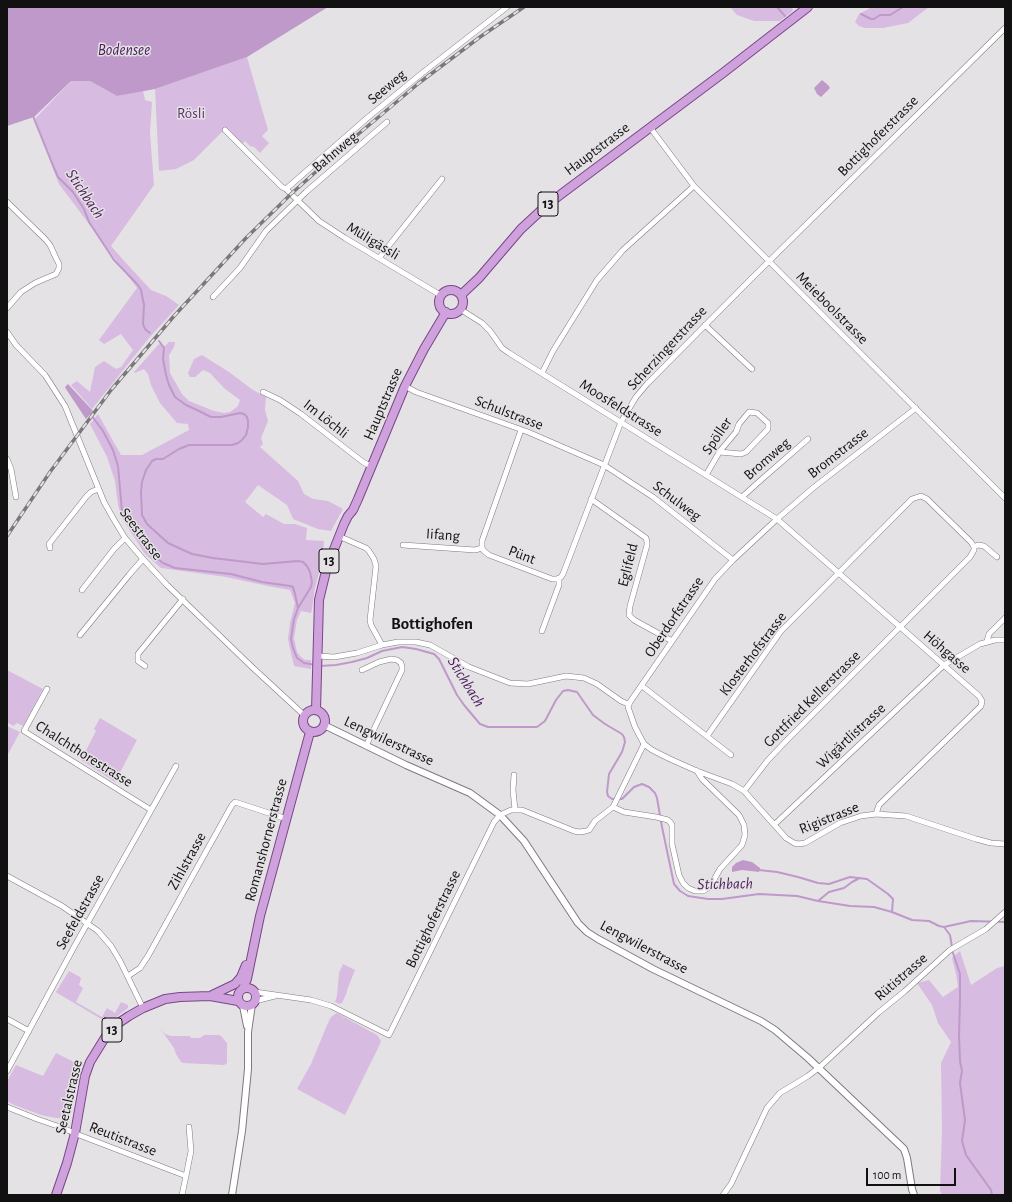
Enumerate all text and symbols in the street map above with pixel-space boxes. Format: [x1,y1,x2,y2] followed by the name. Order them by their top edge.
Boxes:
[98,40,150,60] water label: Bodensee
[364,66,410,108] street label: Seeweg
[834,92,922,180] street label: Bottighoferstrasse
[177,104,205,122] park label: Rösli
[561,119,633,179] street label: Hauptstrasse
[309,128,361,176] street label: Bahnweg
[61,165,109,223] water label: Stichbach
[538,192,558,216] road number: 13
[343,218,403,264] street label: Müligässli
[792,268,872,348] street label: Meieboolstrasse
[623,302,711,394] street label: Scherzingerstrasse
[360,365,406,443] street label: Hauptstrasse
[576,375,666,441] street label: Moosfeldstrasse
[472,392,546,434] street label: Schulstrasse
[300,396,352,442] street label: Im Löchli
[698,414,736,458] street label: Spöller
[804,424,872,482] street label: Bromstrasse
[740,434,794,484] street label: Bromweg
[649,477,705,525] street label: Schulweg
[116,504,166,564] street label: Seestrasse
[425,525,461,545] street label: Iifang
[506,542,538,568] street label: Pünt
[614,542,642,588] street label: Eglifeld
[319,549,339,573] road number: 13
[640,573,708,661] street label: Oberdorfstrasse
[716,608,790,700] street label: Klosterhofstrasse
[391,614,473,634] district label: Bottighofen
[920,626,974,678] street label: Höhgasse
[760,647,864,751] street label: Gottfried Kellerstrasse
[443,653,489,711] water label: Stichbach
[813,699,889,773] street label: Wigärtlistrasse
[341,712,437,770] street label: Lengwilerstrasse
[32,717,136,791] street label: Chalchthorestrasse
[241,777,291,903] street label: Romanshornerstrasse
[796,798,862,838] street label: Rigistrasse
[164,829,210,893] street label: Zihlstrasse
[402,867,464,971] street label: Bottighoferstrasse
[52,871,108,953] street label: Seefeldstrasse
[697,874,753,894] water label: Stichbach
[597,916,691,978] street label: Lengwilerstrasse
[871,949,931,1005] street label: Rütistrasse
[102,1018,122,1042] road number: 13
[52,1058,86,1136] street label: Seetalstrasse
[87,1118,159,1160] street label: Reutistrasse
[868,1160,958,1186] scale bar
[873,1169,901,1181] text: 100 m

